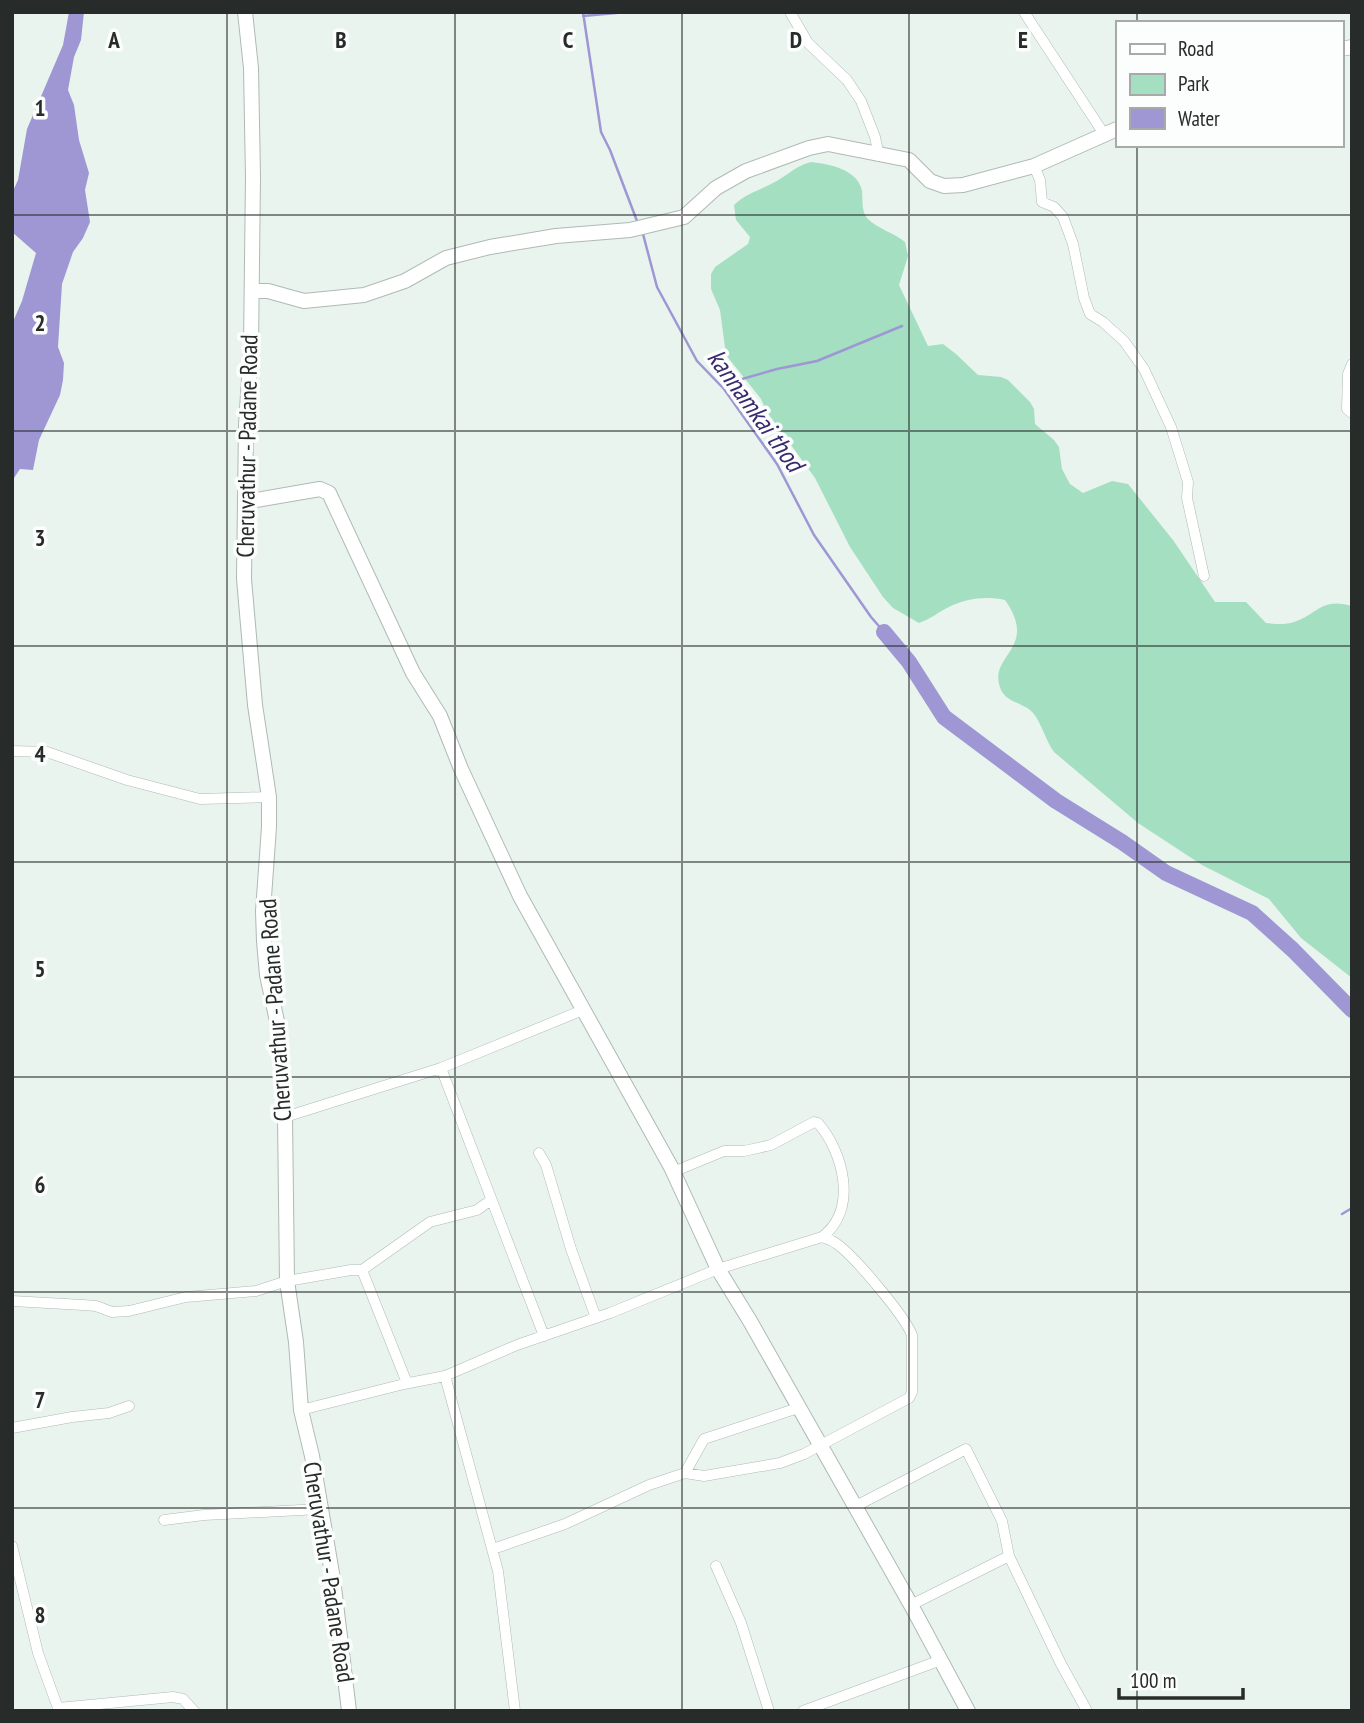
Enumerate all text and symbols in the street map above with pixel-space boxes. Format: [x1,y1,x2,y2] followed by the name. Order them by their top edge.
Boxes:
[1116,21,1343,147] legend
[107,25,120,54] text: A
[335,25,347,54] text: B
[563,25,574,54] text: C
[790,25,802,54] text: D
[1018,25,1028,54] text: E
[1178,35,1214,62] text: Road
[1178,70,1209,97] text: Park
[35,93,46,122] text: 1
[1178,105,1220,132] text: Water
[35,308,46,337] text: 2
[230,334,264,558] street label: Cheruvathur - Padane Road
[701,342,814,481] water label: kannamkai thod
[35,523,46,552] text: 3
[35,739,46,768] text: 4
[252,898,298,1122] street label: Cheruvathur - Padane Road
[35,954,46,983] text: 5
[35,1170,46,1199] text: 6
[35,1385,46,1414] text: 7
[296,1459,362,1685] street label: Cheruvathur - Padane Road
[35,1600,46,1629] text: 8
[1119,1656,1243,1700] scale bar
[1130,1667,1176,1694] text: 100 m

